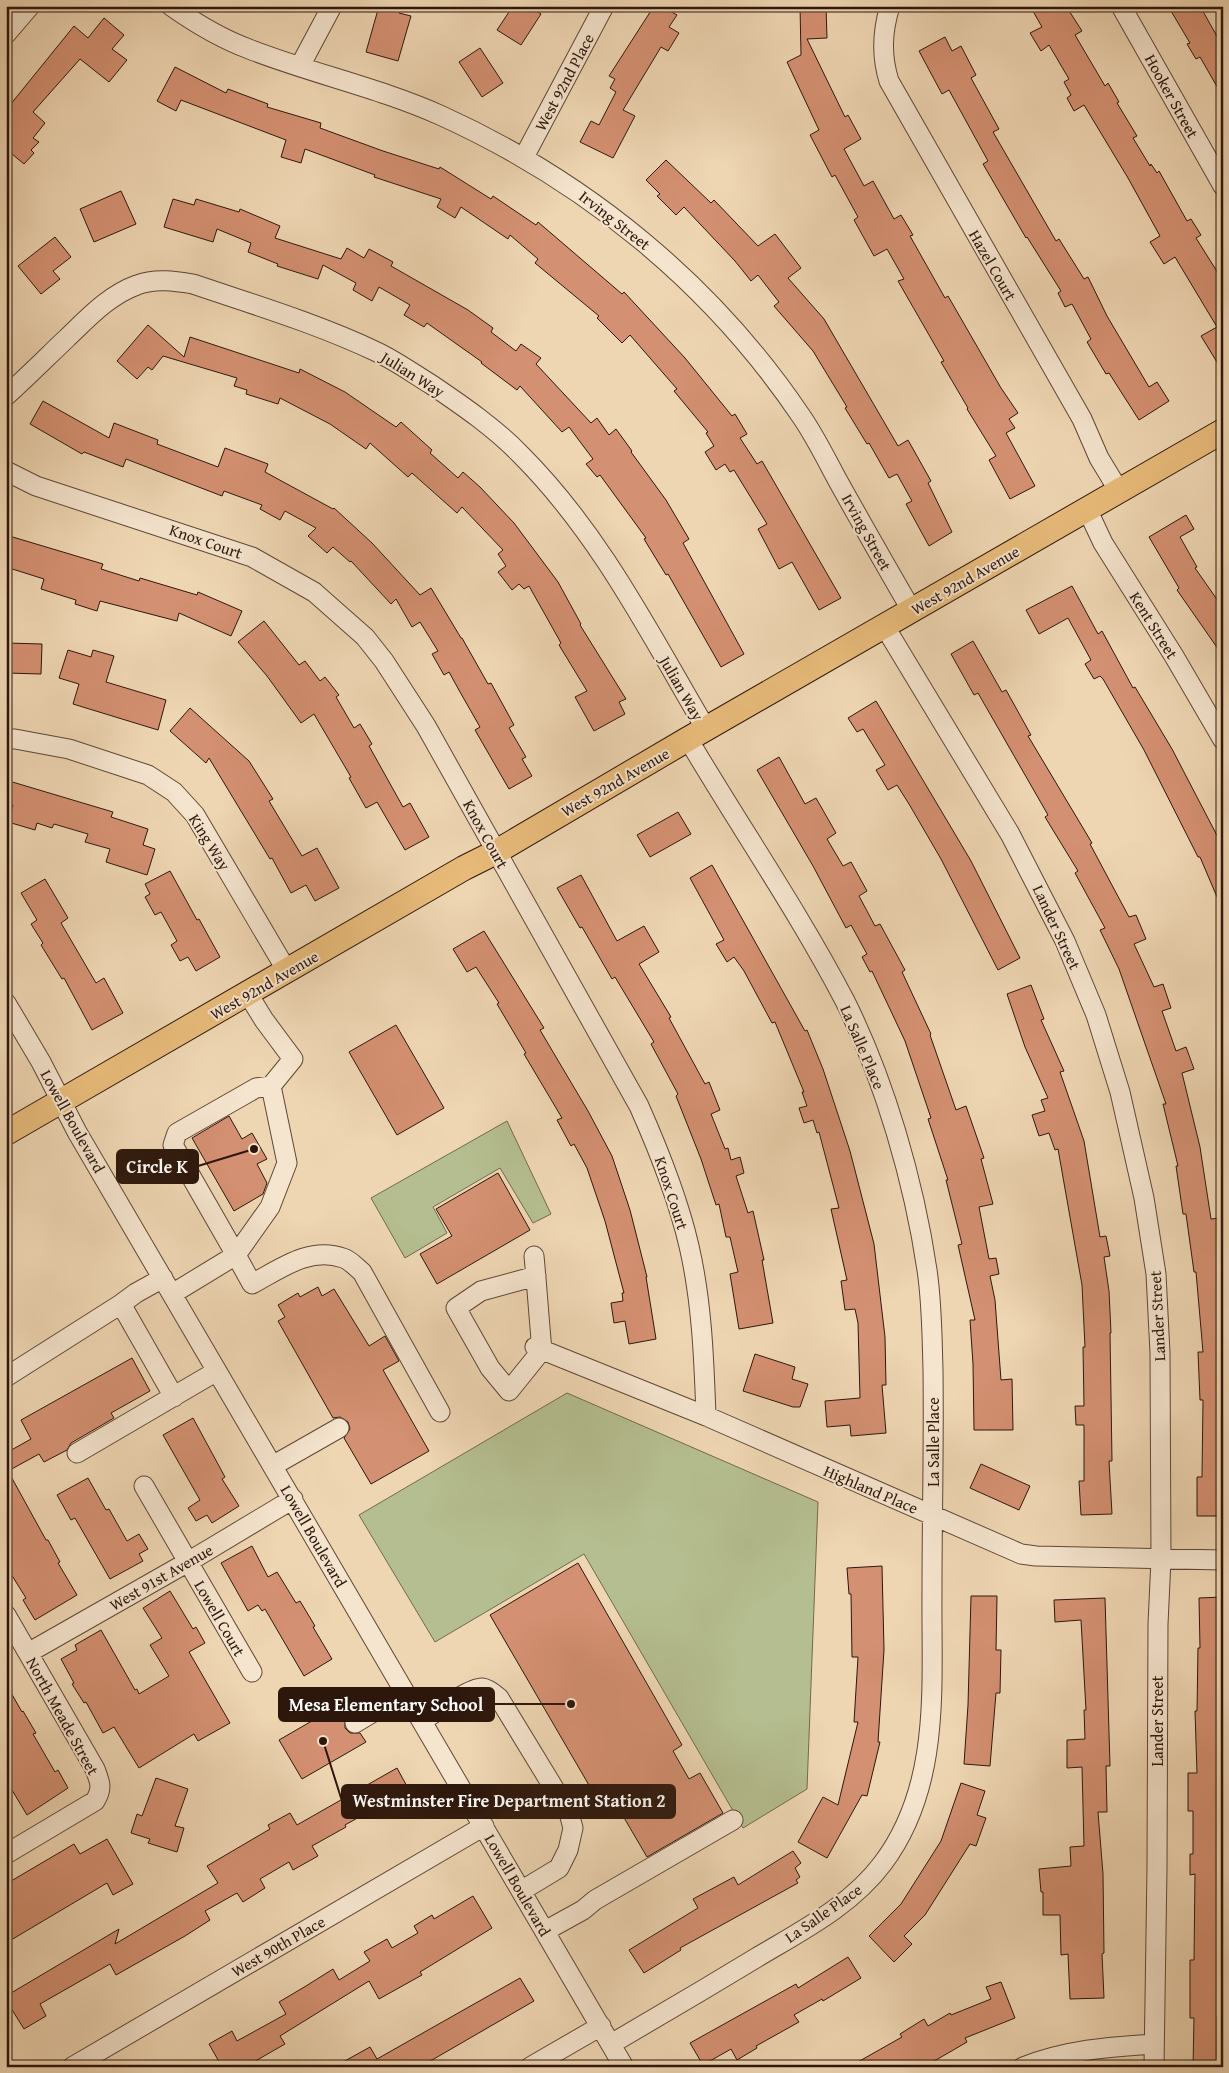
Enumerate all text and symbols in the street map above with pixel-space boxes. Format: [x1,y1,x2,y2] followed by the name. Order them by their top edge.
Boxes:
[528,29,600,135] street label: West 92nd Place
[1139,50,1205,143] street label: Hooker Street
[574,184,656,256] street label: Irving Street
[963,225,1023,305] street label: Hazel Court
[375,344,450,403] street label: Julian Way
[836,489,898,575] street label: Irving Street
[166,517,246,565] street label: Knox Court
[906,539,1024,621] street label: West 92nd Avenue
[1124,587,1184,664] street label: Kent Street
[653,649,710,725] street label: Julian Way
[556,741,674,823] street label: West 92nd Avenue
[457,795,515,873] street label: Knox Court
[183,809,237,875] street label: King Way
[1027,881,1087,974] street label: Lander Street
[205,944,323,1026] street label: West 92nd Avenue
[834,1001,892,1093] street label: La Salle Place
[35,1065,112,1177] street label: Lowell Boulevard
[117,1150,198,1183] callout: Circle K
[126,1153,188,1180] text: Circle K
[649,1153,695,1233] street label: Knox Court
[1143,1270,1171,1362] street label: Lander Street
[921,1397,945,1487] street label: La Salle Place
[820,1458,922,1520] street label: Highland Place
[275,1480,353,1592] street label: Lowell Boulevard
[105,1538,217,1616] street label: West 91st Avenue
[188,1575,252,1661] street label: Lowell Court
[21,1653,106,1780] street label: North Meade Street
[1145,1675,1169,1766] street label: Lander Street
[279,1688,494,1721] callout: Mesa Elementary School
[289,1691,484,1718] text: Mesa Elementary School
[342,1785,675,1818] callout: Westminster Fire Department Station 2
[352,1787,666,1814] text: Westminster Fire Department Station 2
[479,1829,557,1941] street label: Lowell Boulevard
[779,1877,867,1949] street label: La Salle Place
[227,1909,329,1983] street label: West 90th Place

